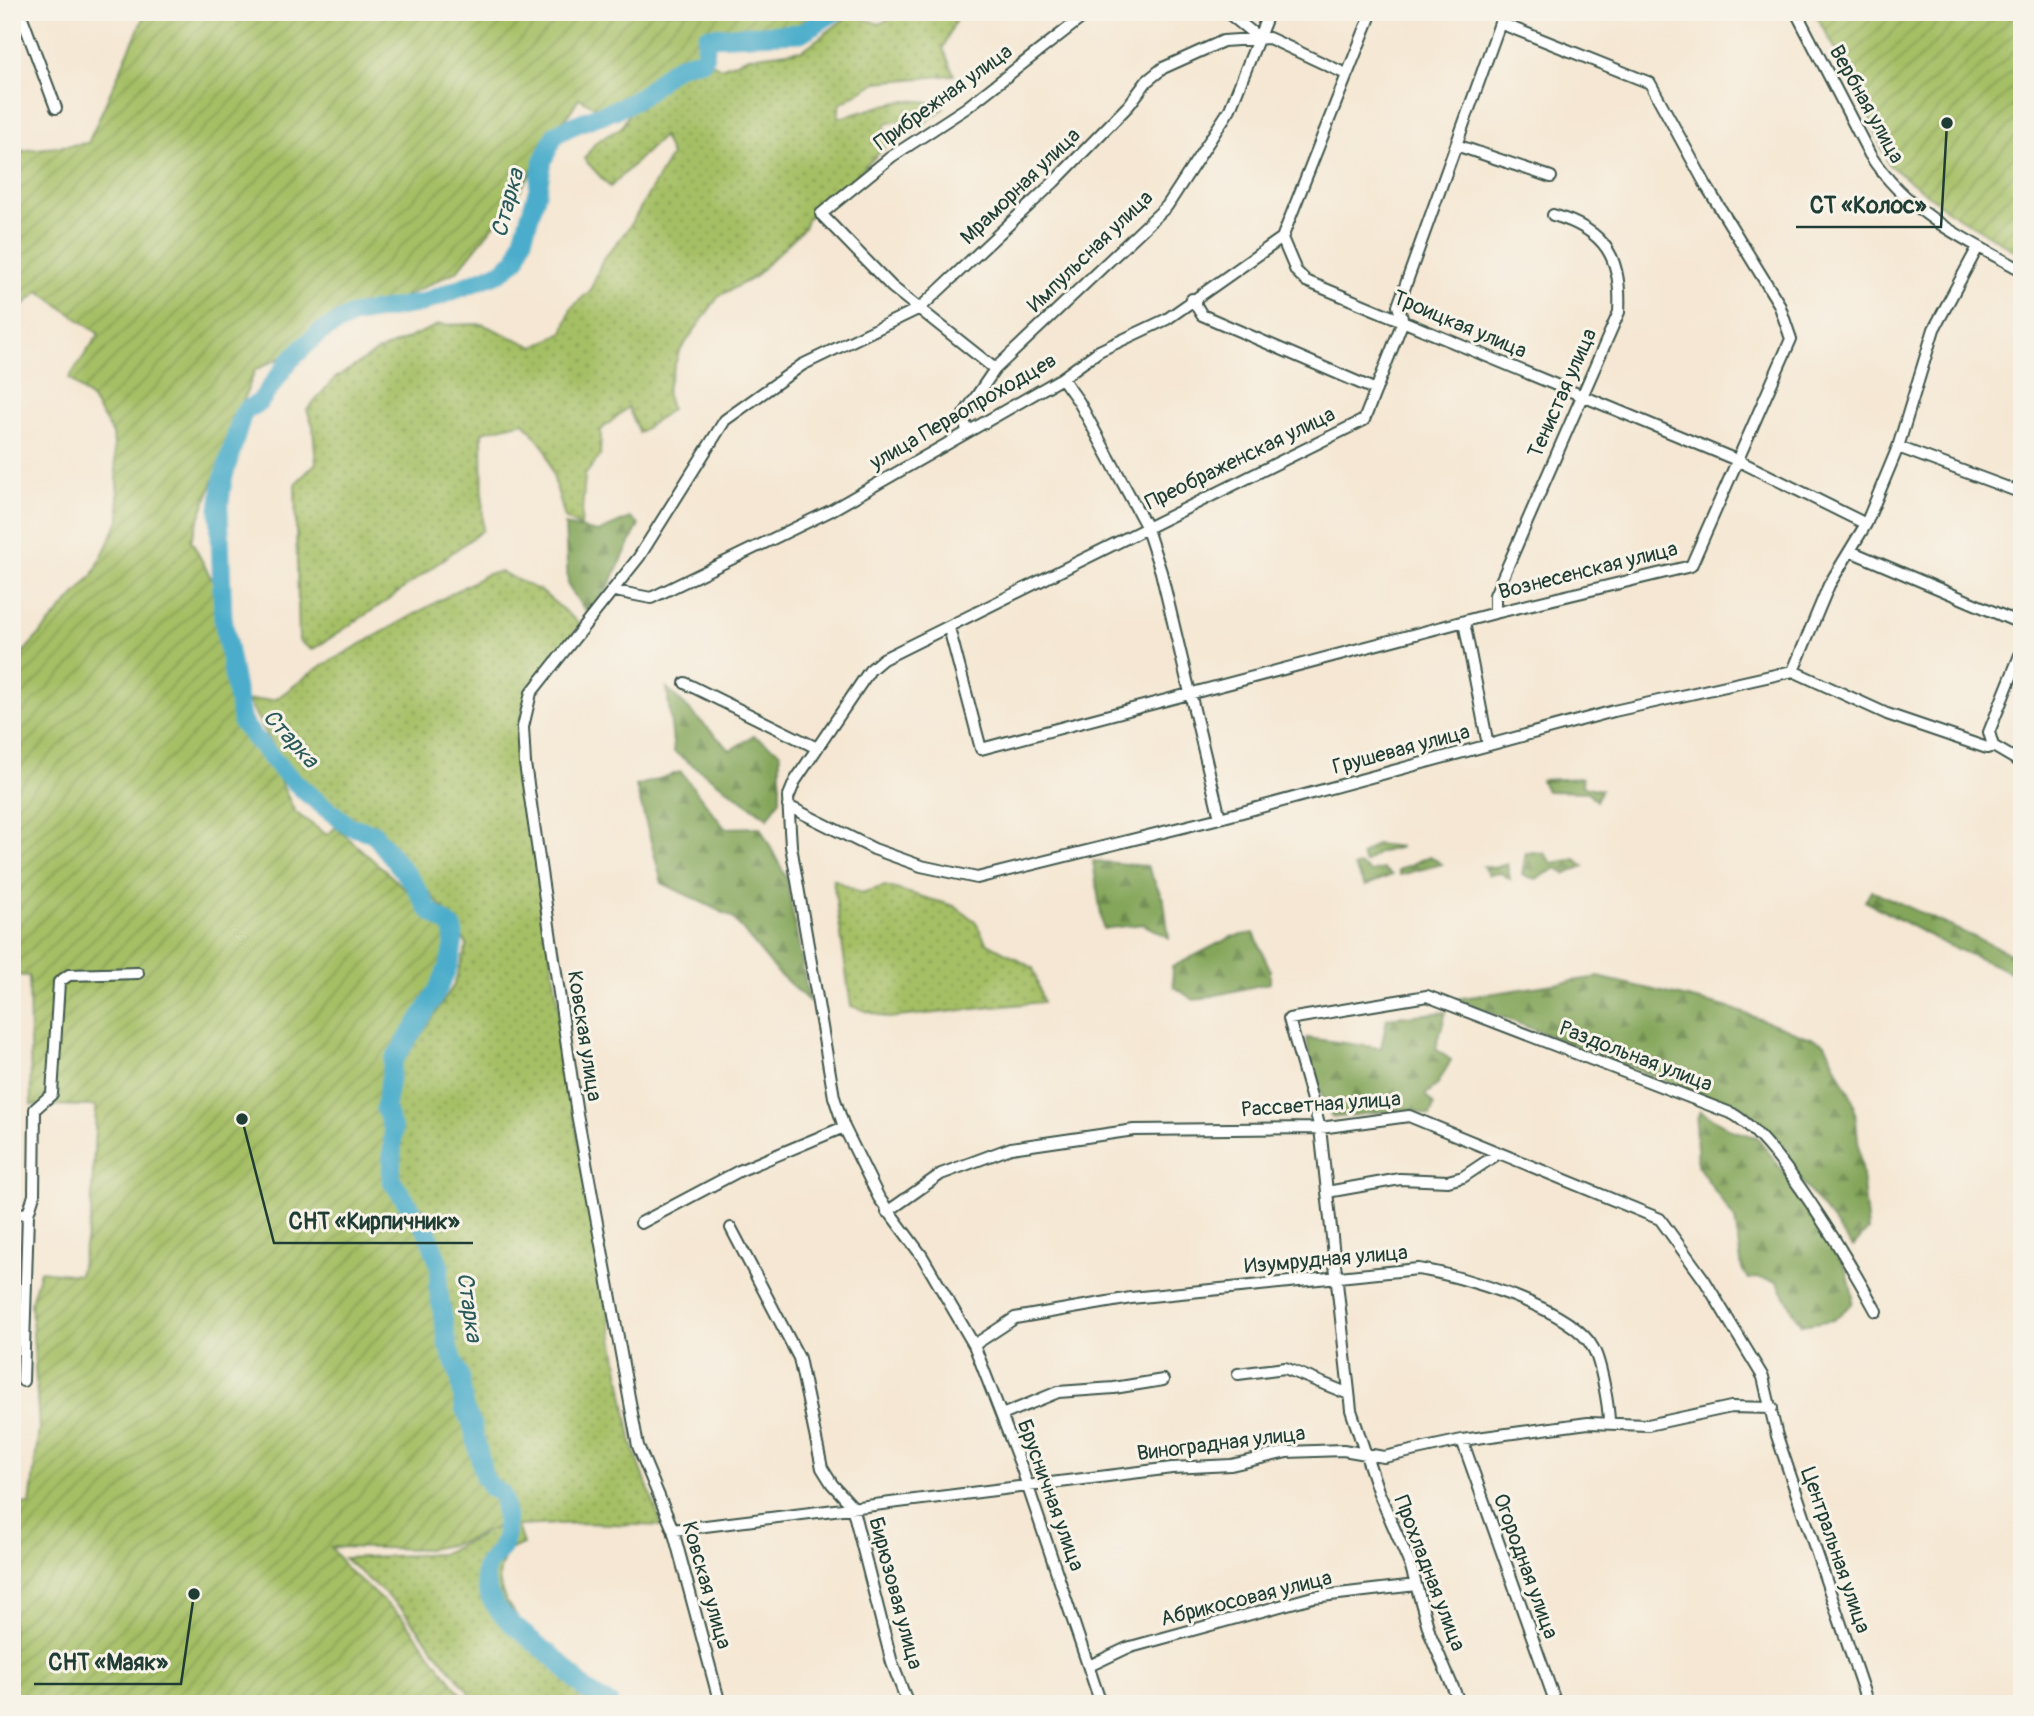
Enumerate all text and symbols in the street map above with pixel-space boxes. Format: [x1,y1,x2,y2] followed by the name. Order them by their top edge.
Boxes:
[869,38,1018,157] street label: Прибрежная улица
[1823,40,1910,168] street label: Вербная улица
[955,122,1086,251] street label: Мраморная улица
[484,164,531,241] water label: Старка
[1796,183,1941,227] callout: СТ «Колос»
[1022,185,1159,318] street label: Импульсная улица
[1810,191,1927,220] text: СТ «Колос»
[1389,284,1531,365] street label: Троицкая улица
[1522,324,1603,462] street label: Тенистая улица
[864,347,1062,476] street label: улица Первопроходцев
[1141,401,1340,516] street label: Преображенская улица
[1496,535,1680,606] street label: Вознесенская улица
[256,703,326,775] water label: Старка
[1330,718,1473,781] street label: Грушевая улица
[561,969,608,1103] street label: Ковская улица
[1555,1015,1716,1098] street label: Раздольная улица
[1240,1085,1402,1124] street label: Рассветная улица
[274,1199,473,1243] callout: СНТ «Кирпичник»
[288,1207,460,1236] text: СНТ «Кирпичник»
[1243,1239,1409,1280] street label: Изумрудная улица
[450,1270,489,1345] water label: Старка
[1011,1416,1091,1575] street label: Брусничная улица
[1135,1420,1307,1467] street label: Виноградная улица
[1795,1464,1877,1637] street label: Центральная улица
[1487,1490,1564,1642] street label: Огородная улица
[1387,1491,1472,1655] street label: Прохладная улица
[862,1514,929,1672] street label: Бирюзовая улица
[675,1518,738,1652] street label: Ковская улица
[1158,1564,1335,1633] street label: Абрикосовая улица
[34,1640,181,1684] callout: СНТ «Маяк»
[48,1648,168,1677] text: СНТ «Маяк»

